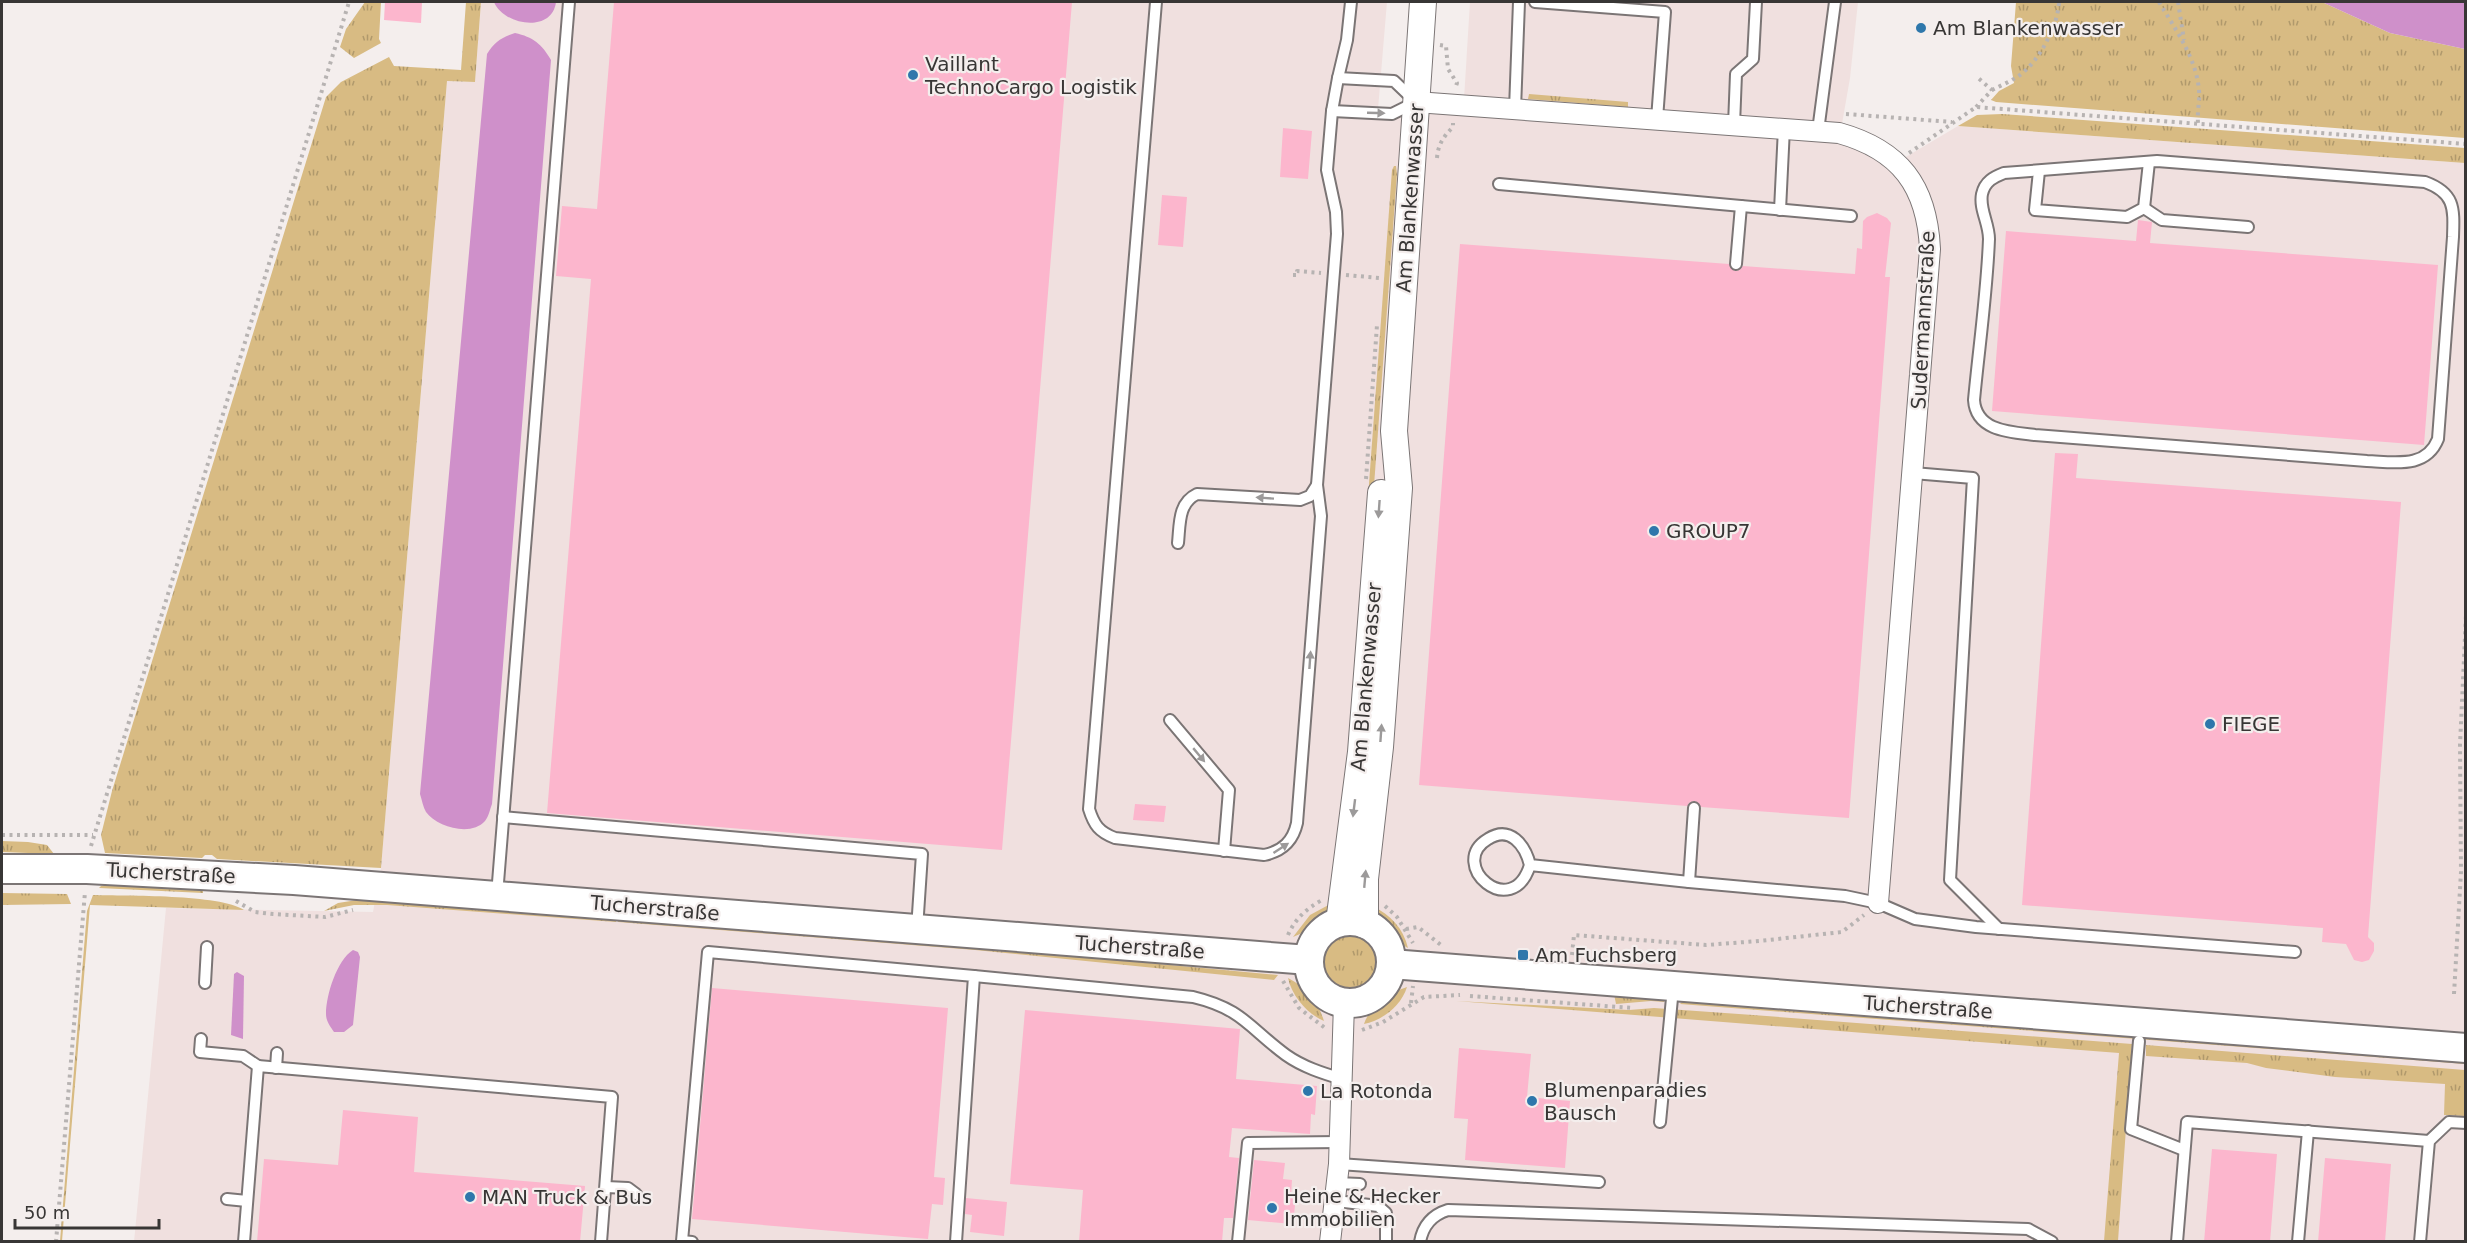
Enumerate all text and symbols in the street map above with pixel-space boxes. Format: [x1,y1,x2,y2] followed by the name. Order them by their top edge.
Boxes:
[1933,16,2123,40] place label: Am Blankenwasser
[1914,21,1928,35] marker: Am Blankenwasser
[924,52,1137,99] place label: Vaillant TechnoCargo Logistik
[906,68,920,82] marker: Vaillant TechnoCargo Logistik
[1391,102,1429,293] street label: Am Blankenwasser
[1366,108,1385,118] one-way arrow
[1906,230,1940,410] street label: Sudermannstraße
[1256,493,1275,502] one-way arrow
[1374,500,1384,519] one-way arrow
[1666,519,1751,543] place label: GROUP7
[1647,524,1661,538] marker: GROUP7
[1346,581,1386,772] street label: Am Blankenwasser
[1305,650,1315,669] one-way arrow
[2222,712,2280,736] place label: FIEGE
[2203,717,2217,731] marker: FIEGE
[1376,723,1385,742] one-way arrow
[1192,747,1205,762] one-way arrow
[1349,799,1359,818] one-way arrow
[1272,842,1289,853] one-way arrow
[105,858,236,888] street label: Tucherstraße
[1360,869,1370,888] one-way arrow
[588,890,721,926] street label: Tucherstraße
[1073,930,1206,963] street label: Tucherstraße
[1535,943,1677,967] place label: Am Fuchsberg
[1516,948,1530,962] marker: Am Fuchsberg
[1861,990,1994,1023] street label: Tucherstraße
[1544,1078,1707,1125] place label: Blumenparadies Bausch
[1320,1079,1433,1103] place label: La Rotonda
[1301,1084,1315,1098] marker: La Rotonda
[1525,1094,1539,1108] marker: Blumenparadies Bausch
[1284,1184,1441,1231] place label: Heine & Hecker Immobilien
[482,1185,652,1209] place label: MAN Truck & Bus
[463,1190,477,1204] marker: MAN Truck & Bus
[15,1192,159,1230] scale bar
[1265,1201,1279,1215] marker: Heine & Hecker Immobilien
[24,1202,70,1223] text: 50 m

